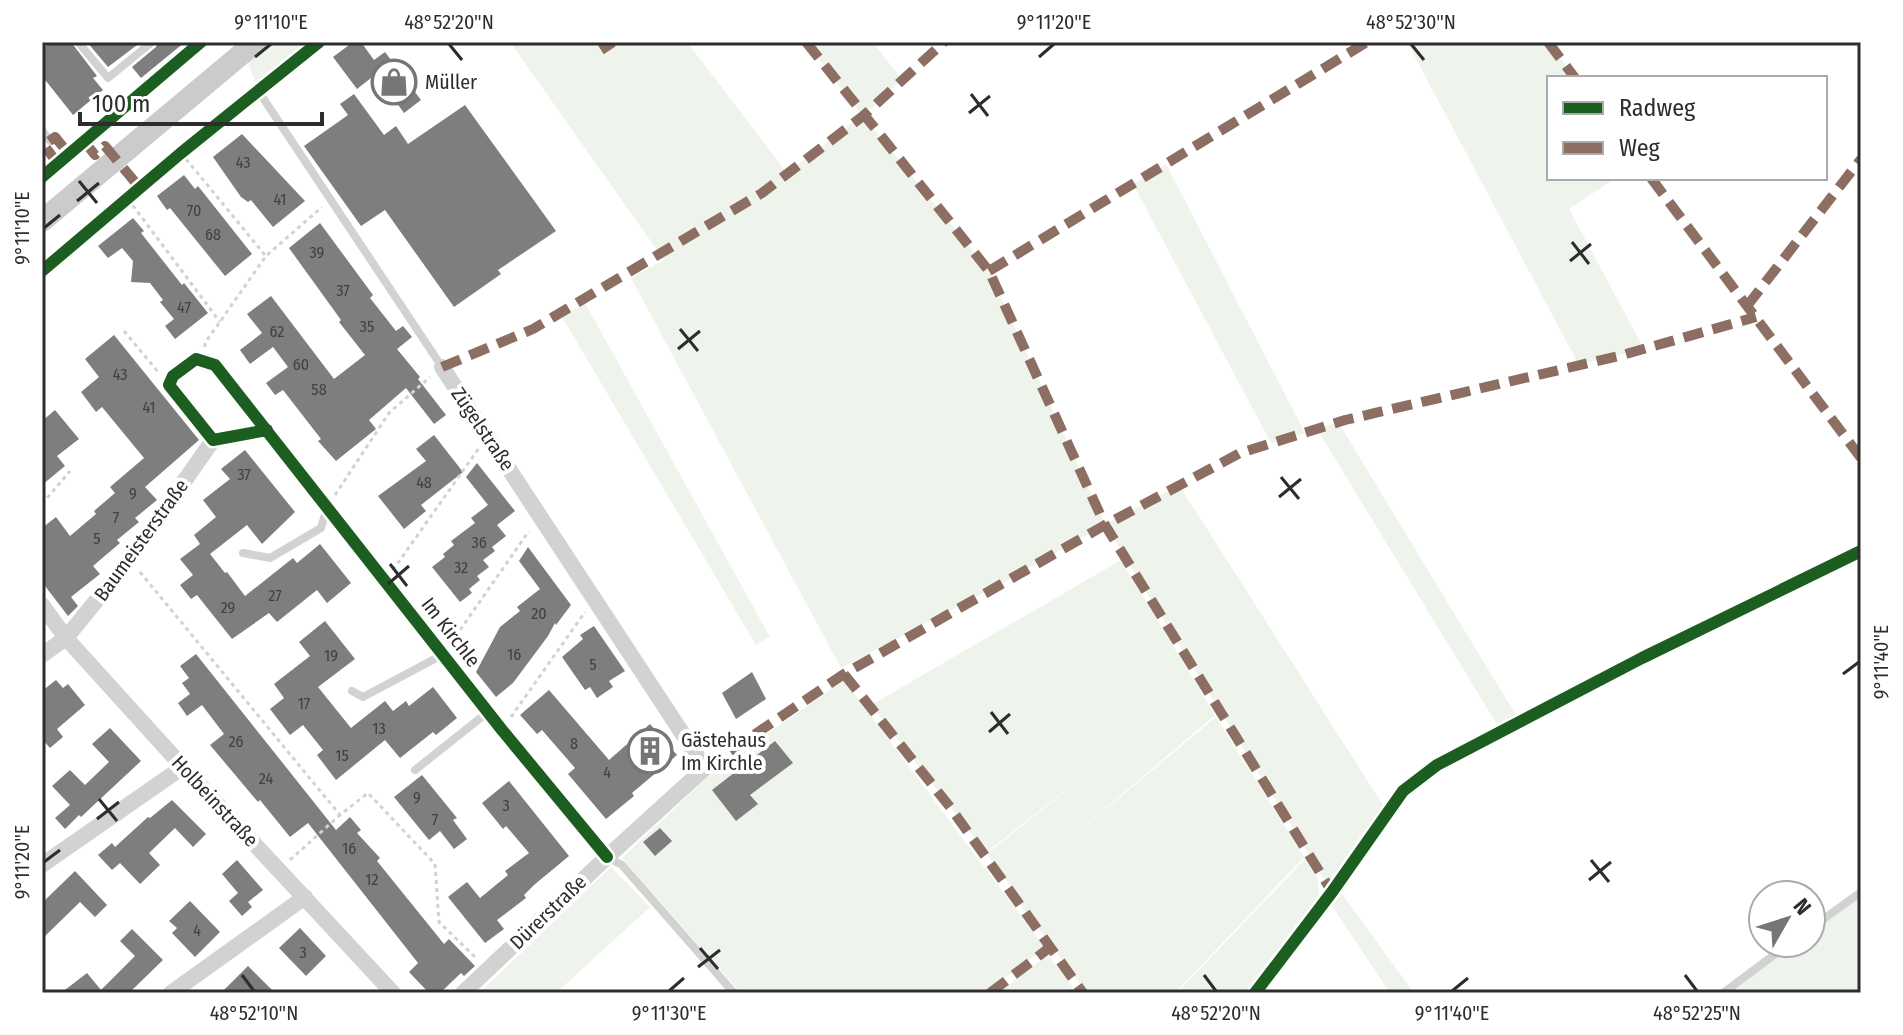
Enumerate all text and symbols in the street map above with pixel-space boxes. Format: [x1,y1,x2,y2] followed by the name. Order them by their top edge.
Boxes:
[234,10,308,34] text: 9°11'10"E
[404,10,494,34] text: 48°52'20"N
[1017,10,1091,34] text: 9°11'20"E
[1366,10,1456,34] text: 48°52'30"N
[370,58,418,106] shop icon: Müller
[425,70,477,94] place label: Müller
[80,76,322,126] scale bar
[1547,76,1827,180] legend
[92,90,150,118] text: 100 m
[1619,94,1696,122] text: Radweg
[1619,134,1661,162] text: Weg
[236,153,250,172] house number: 43
[273,190,287,209] house number: 41
[10,191,34,265] text: 9°11'10"E
[187,201,201,220] house number: 70
[205,225,221,244] house number: 68
[310,243,325,262] house number: 39
[336,281,350,300] house number: 37
[177,298,191,317] house number: 47
[360,317,374,336] house number: 35
[270,322,284,341] house number: 62
[293,355,309,374] house number: 60
[113,365,127,384] house number: 43
[311,380,327,399] house number: 58
[446,383,520,475] street label: Zügelstraße
[142,398,156,417] house number: 41
[237,465,251,484] house number: 37
[416,473,432,492] house number: 48
[89,474,193,606] street label: Baumeisterstraße
[129,484,137,503] house number: 9
[113,508,120,527] house number: 7
[93,529,101,548] house number: 5
[471,533,487,552] house number: 36
[454,558,468,577] house number: 32
[268,586,282,605] house number: 27
[416,592,486,672] street label: Im Kirchle
[221,598,236,617] house number: 29
[531,604,547,623] house number: 20
[1869,625,1893,699] text: 9°11'40"E
[507,645,521,664] house number: 16
[324,646,338,665] house number: 19
[589,655,597,674] house number: 5
[298,694,311,713] house number: 17
[372,719,386,738] house number: 13
[626,727,674,775] building icon: Gästehaus Im Kirchle
[681,728,766,775] place label: Gästehaus Im Kirchle
[229,732,244,751] house number: 26
[570,734,578,753] house number: 8
[335,746,349,765] house number: 15
[167,750,263,852] street label: Holbeinstraße
[603,763,611,782] house number: 4
[259,769,273,788] house number: 24
[413,788,421,807] house number: 9
[502,796,510,815] house number: 3
[432,810,439,829] house number: 7
[10,825,34,899] text: 9°11'20"E
[342,839,356,858] house number: 16
[365,870,379,889] house number: 12
[505,870,591,954] street label: Dürerstraße
[1747,879,1827,959] north arrow
[1788,893,1817,920] text: N
[193,921,201,940] house number: 4
[299,943,307,962] house number: 3
[210,1001,298,1025] text: 48°52'10"N
[632,1001,706,1025] text: 9°11'30"E
[1171,1001,1261,1025] text: 48°52'20"N
[1415,1001,1489,1025] text: 9°11'40"E
[1653,1001,1741,1025] text: 48°52'25"N

